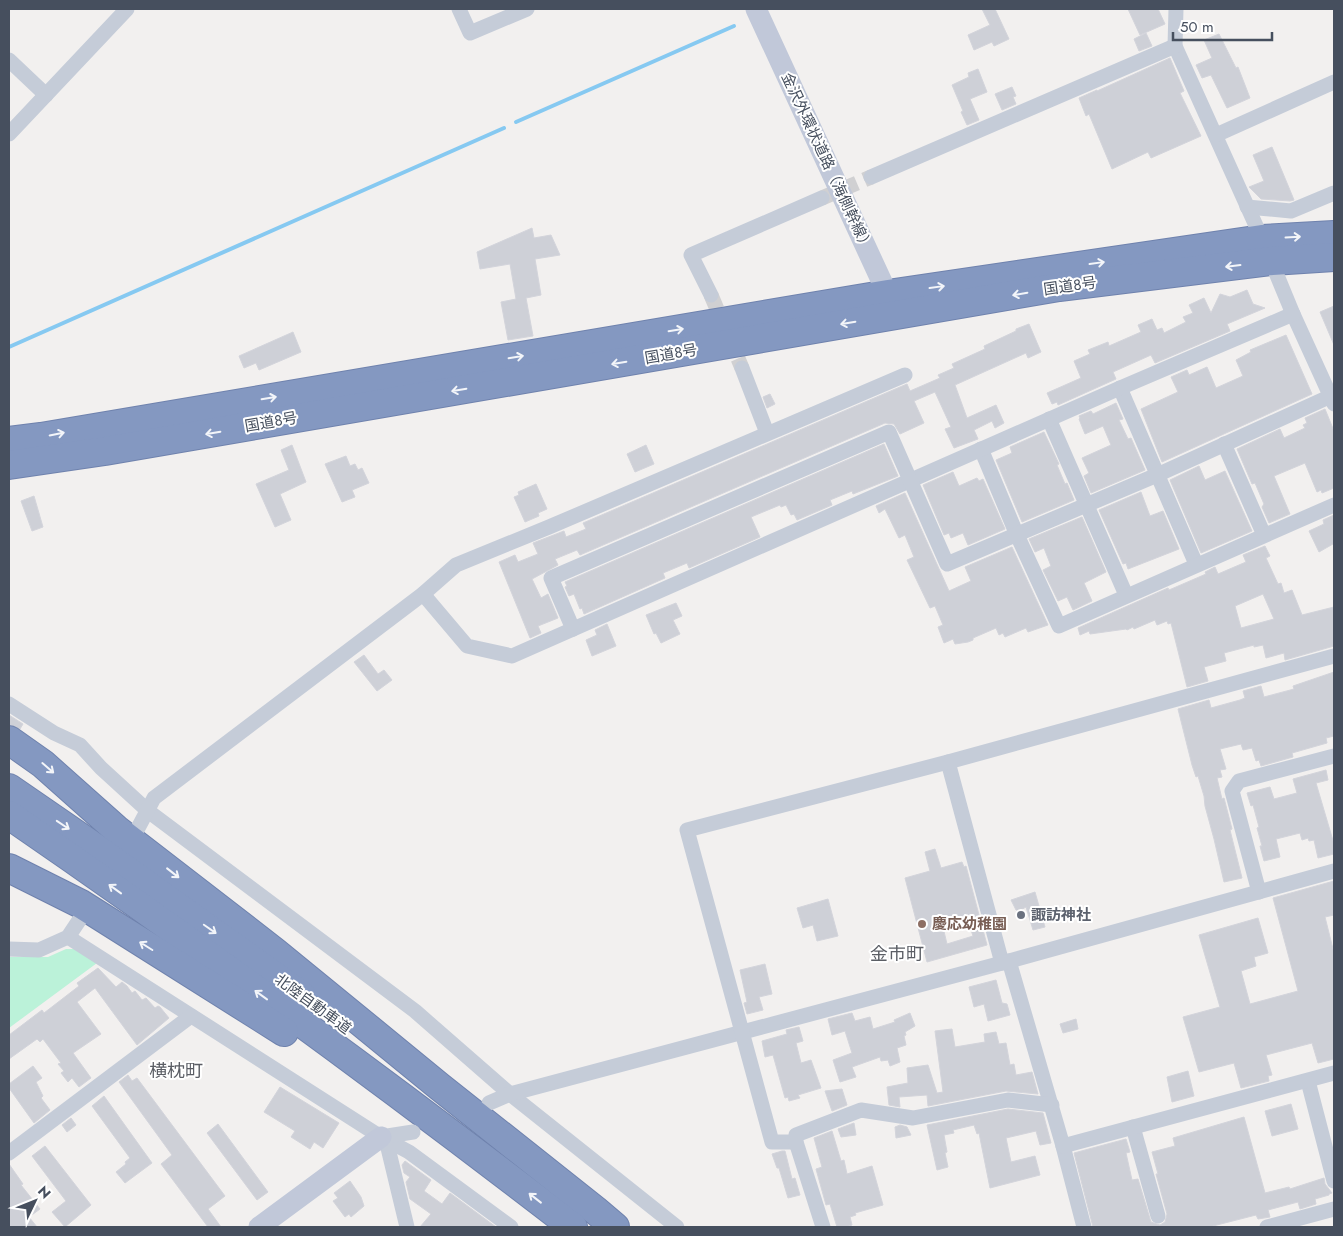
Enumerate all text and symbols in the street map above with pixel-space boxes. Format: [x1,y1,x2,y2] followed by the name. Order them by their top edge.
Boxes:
[1173,10,1272,42] scale bar
[1180,16,1214,38] text: 50 m
[776,69,878,255] street label: 金沢外環状道路（海側幹線）
[1285,233,1301,242] one-way arrow
[1089,258,1105,268] one-way arrow
[1226,261,1242,271] one-way arrow
[1042,271,1098,301] street label: 国道8号
[928,282,944,292] one-way arrow
[1013,289,1029,299] one-way arrow
[841,319,857,329] one-way arrow
[667,325,683,335] one-way arrow
[643,339,699,369] street label: 国道8号
[507,351,523,361] one-way arrow
[612,358,628,368] one-way arrow
[451,386,467,396] one-way arrow
[261,392,277,402] one-way arrow
[243,407,299,437] street label: 国道8号
[49,428,65,438] one-way arrow
[205,428,221,438] one-way arrow
[42,763,55,774] one-way arrow
[56,820,70,830] one-way arrow
[166,867,179,878] one-way arrow
[108,884,122,894] one-way arrow
[1031,904,1091,926] place label: 諏訪神社
[1015,909,1027,921] marker: 諏訪神社
[932,913,1007,935] place label: 慶応幼稚園
[916,918,928,930] marker: 慶応幼稚園
[203,924,217,934] one-way arrow
[140,940,154,950] one-way arrow
[870,941,924,967] district label: 金市町
[270,969,356,1039] street label: 北陸自動車道
[255,989,268,1000] one-way arrow
[149,1058,203,1084] district label: 横枕町
[10,1176,60,1226] north arrow
[33,1181,56,1203] text: N
[528,1193,542,1203] one-way arrow

